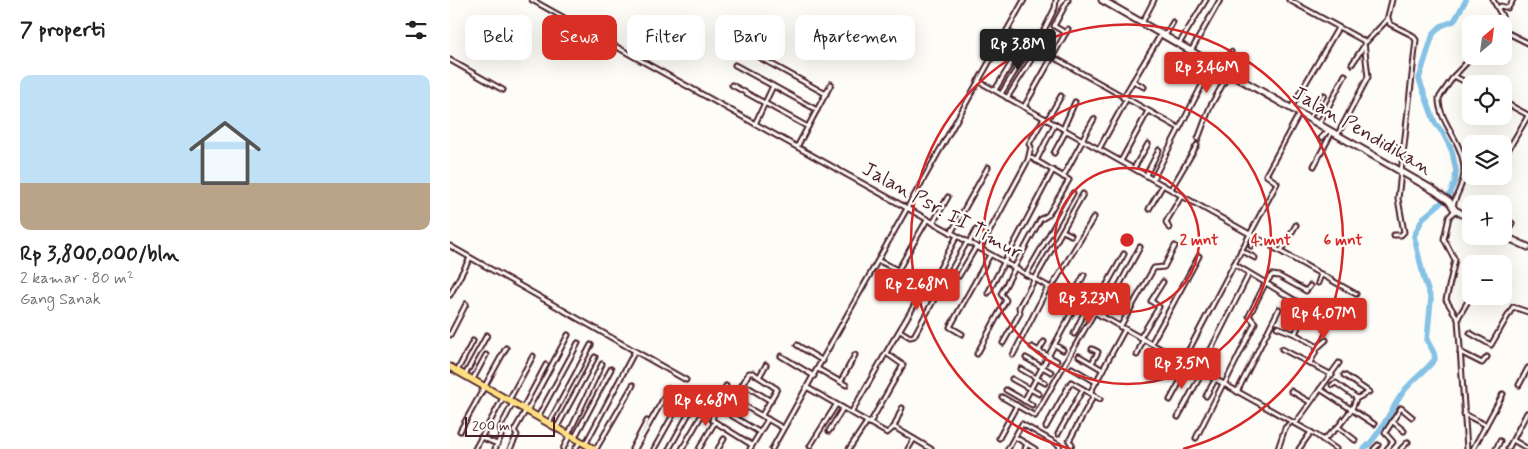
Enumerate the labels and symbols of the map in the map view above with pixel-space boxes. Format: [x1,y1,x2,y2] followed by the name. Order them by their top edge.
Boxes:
[1462,15,1512,65] north arrow
[972,28,1064,71] pin: Rp 3.8M
[1155,52,1259,94] pin: Rp 3.46M
[1287,80,1437,182] street label: Jalan Pendidikan
[857,156,1027,267] street label: Jalan Psr. II Timur
[1118,231,1136,249] centre of rings
[1180,231,1218,251] text: 2 mnt
[1251,231,1291,251] text: 4 mnt
[1323,231,1363,251] text: 6 mnt
[865,268,969,311] pin: Rp 2.68M
[1037,282,1141,325] pin: Rp 3.23M
[1272,298,1376,340] pin: Rp 4.07M
[1136,348,1228,390] pin: Rp 3.5M
[654,384,758,427] pin: Rp 6.68M
[465,414,555,437] scale bar

